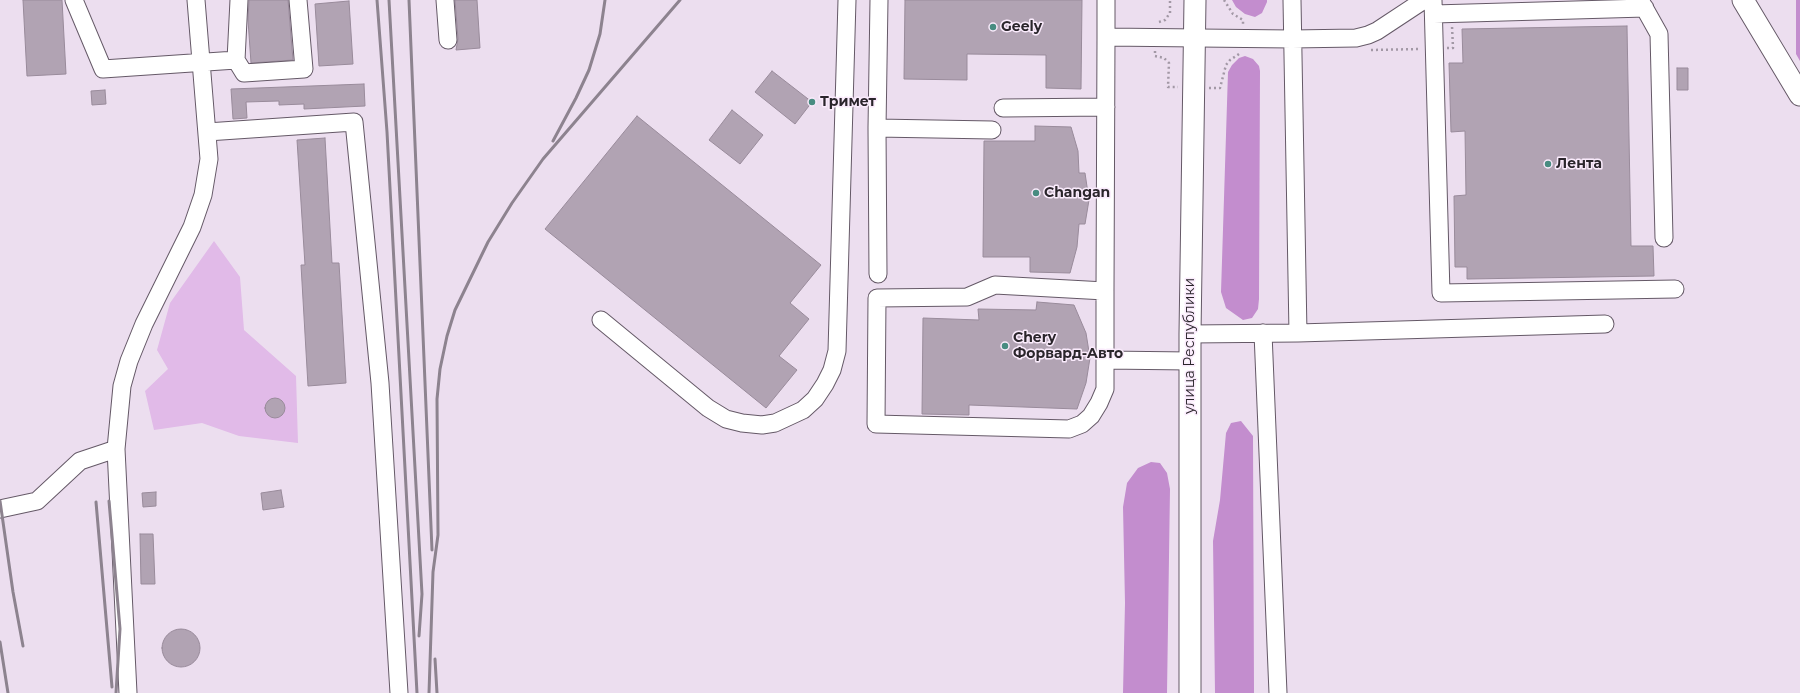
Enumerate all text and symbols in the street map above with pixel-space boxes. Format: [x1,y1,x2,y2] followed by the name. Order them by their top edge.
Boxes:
[1001,19,1042,35] place label: Geely
[988,22,998,32] marker: Geely
[820,94,876,110] place label: Тримет
[807,97,817,107] marker: Тримет
[1556,156,1602,172] place label: Лента
[1543,159,1553,169] marker: Лента
[1044,185,1110,201] place label: Changan
[1031,188,1041,198] marker: Changan
[1182,278,1198,414] street label: улица Республики
[1013,330,1123,362] place label: Chery Форвард-Авто
[1000,341,1010,351] marker: Chery Форвард-Авто

